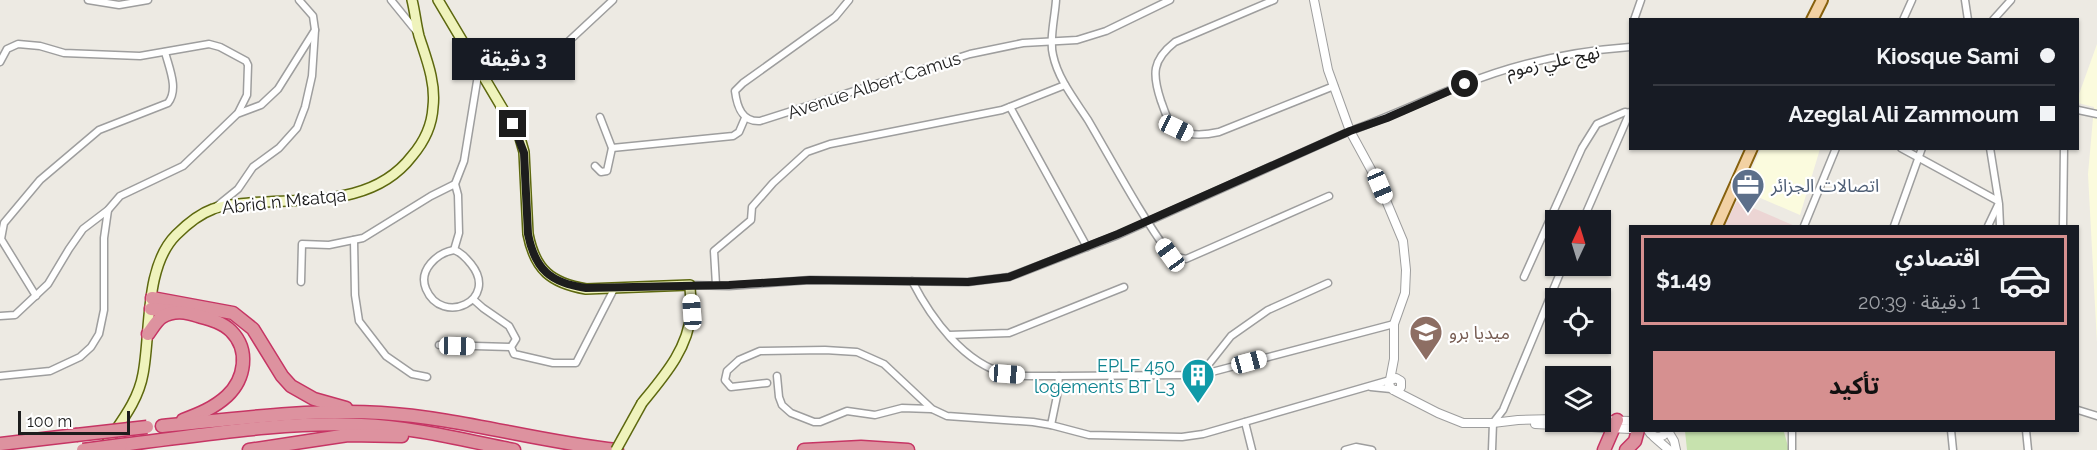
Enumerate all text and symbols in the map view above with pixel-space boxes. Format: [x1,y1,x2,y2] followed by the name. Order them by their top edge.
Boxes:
[452,37,574,79] callout: 3 دقيقة
[1504,41,1603,85] street label: نهج علي زموم
[1876,43,2019,69] text: Kiosque Sami
[480,47,547,71] text: 3 دقيقة
[785,47,964,123] street label: Avenue Albert Camus
[1451,70,1478,97] route start
[1789,101,2019,127] text: Azeglal Ali Zammoum
[499,110,526,137] route end
[1156,112,1196,144] car
[1365,166,1395,206] car
[1730,167,1766,214] office icon: اتصالات الجزائر
[1770,175,1879,197] place label: اتصالات الجزائر
[221,184,347,218] street label: Abrid n Mɛatqa
[1545,210,1611,276] north arrow
[1545,210,1611,432] map controls
[1152,235,1188,275] car
[1895,245,1980,271] text: اقتصادي
[1998,253,2052,307] icon: car
[1656,267,1711,293] text: $1.49
[1545,288,1611,354] button: locate
[1858,290,1980,314] text: 1 دقيقة · 20:39
[682,293,702,331] car
[1408,314,1444,361] school or university icon: ميديا برو
[1449,322,1510,344] place label: ميديا برو
[439,337,475,355] car
[1229,349,1269,375] car
[1653,351,2055,420] button: تأكيد
[1034,355,1175,397] place label: EPLF 450 logements BT L3
[1180,357,1216,404] building icon: EPLF 450 logements BT L3
[988,364,1026,384] car
[1545,366,1611,432] button: layers
[18,408,130,436] scale bar
[27,412,72,431] text: 100 m

